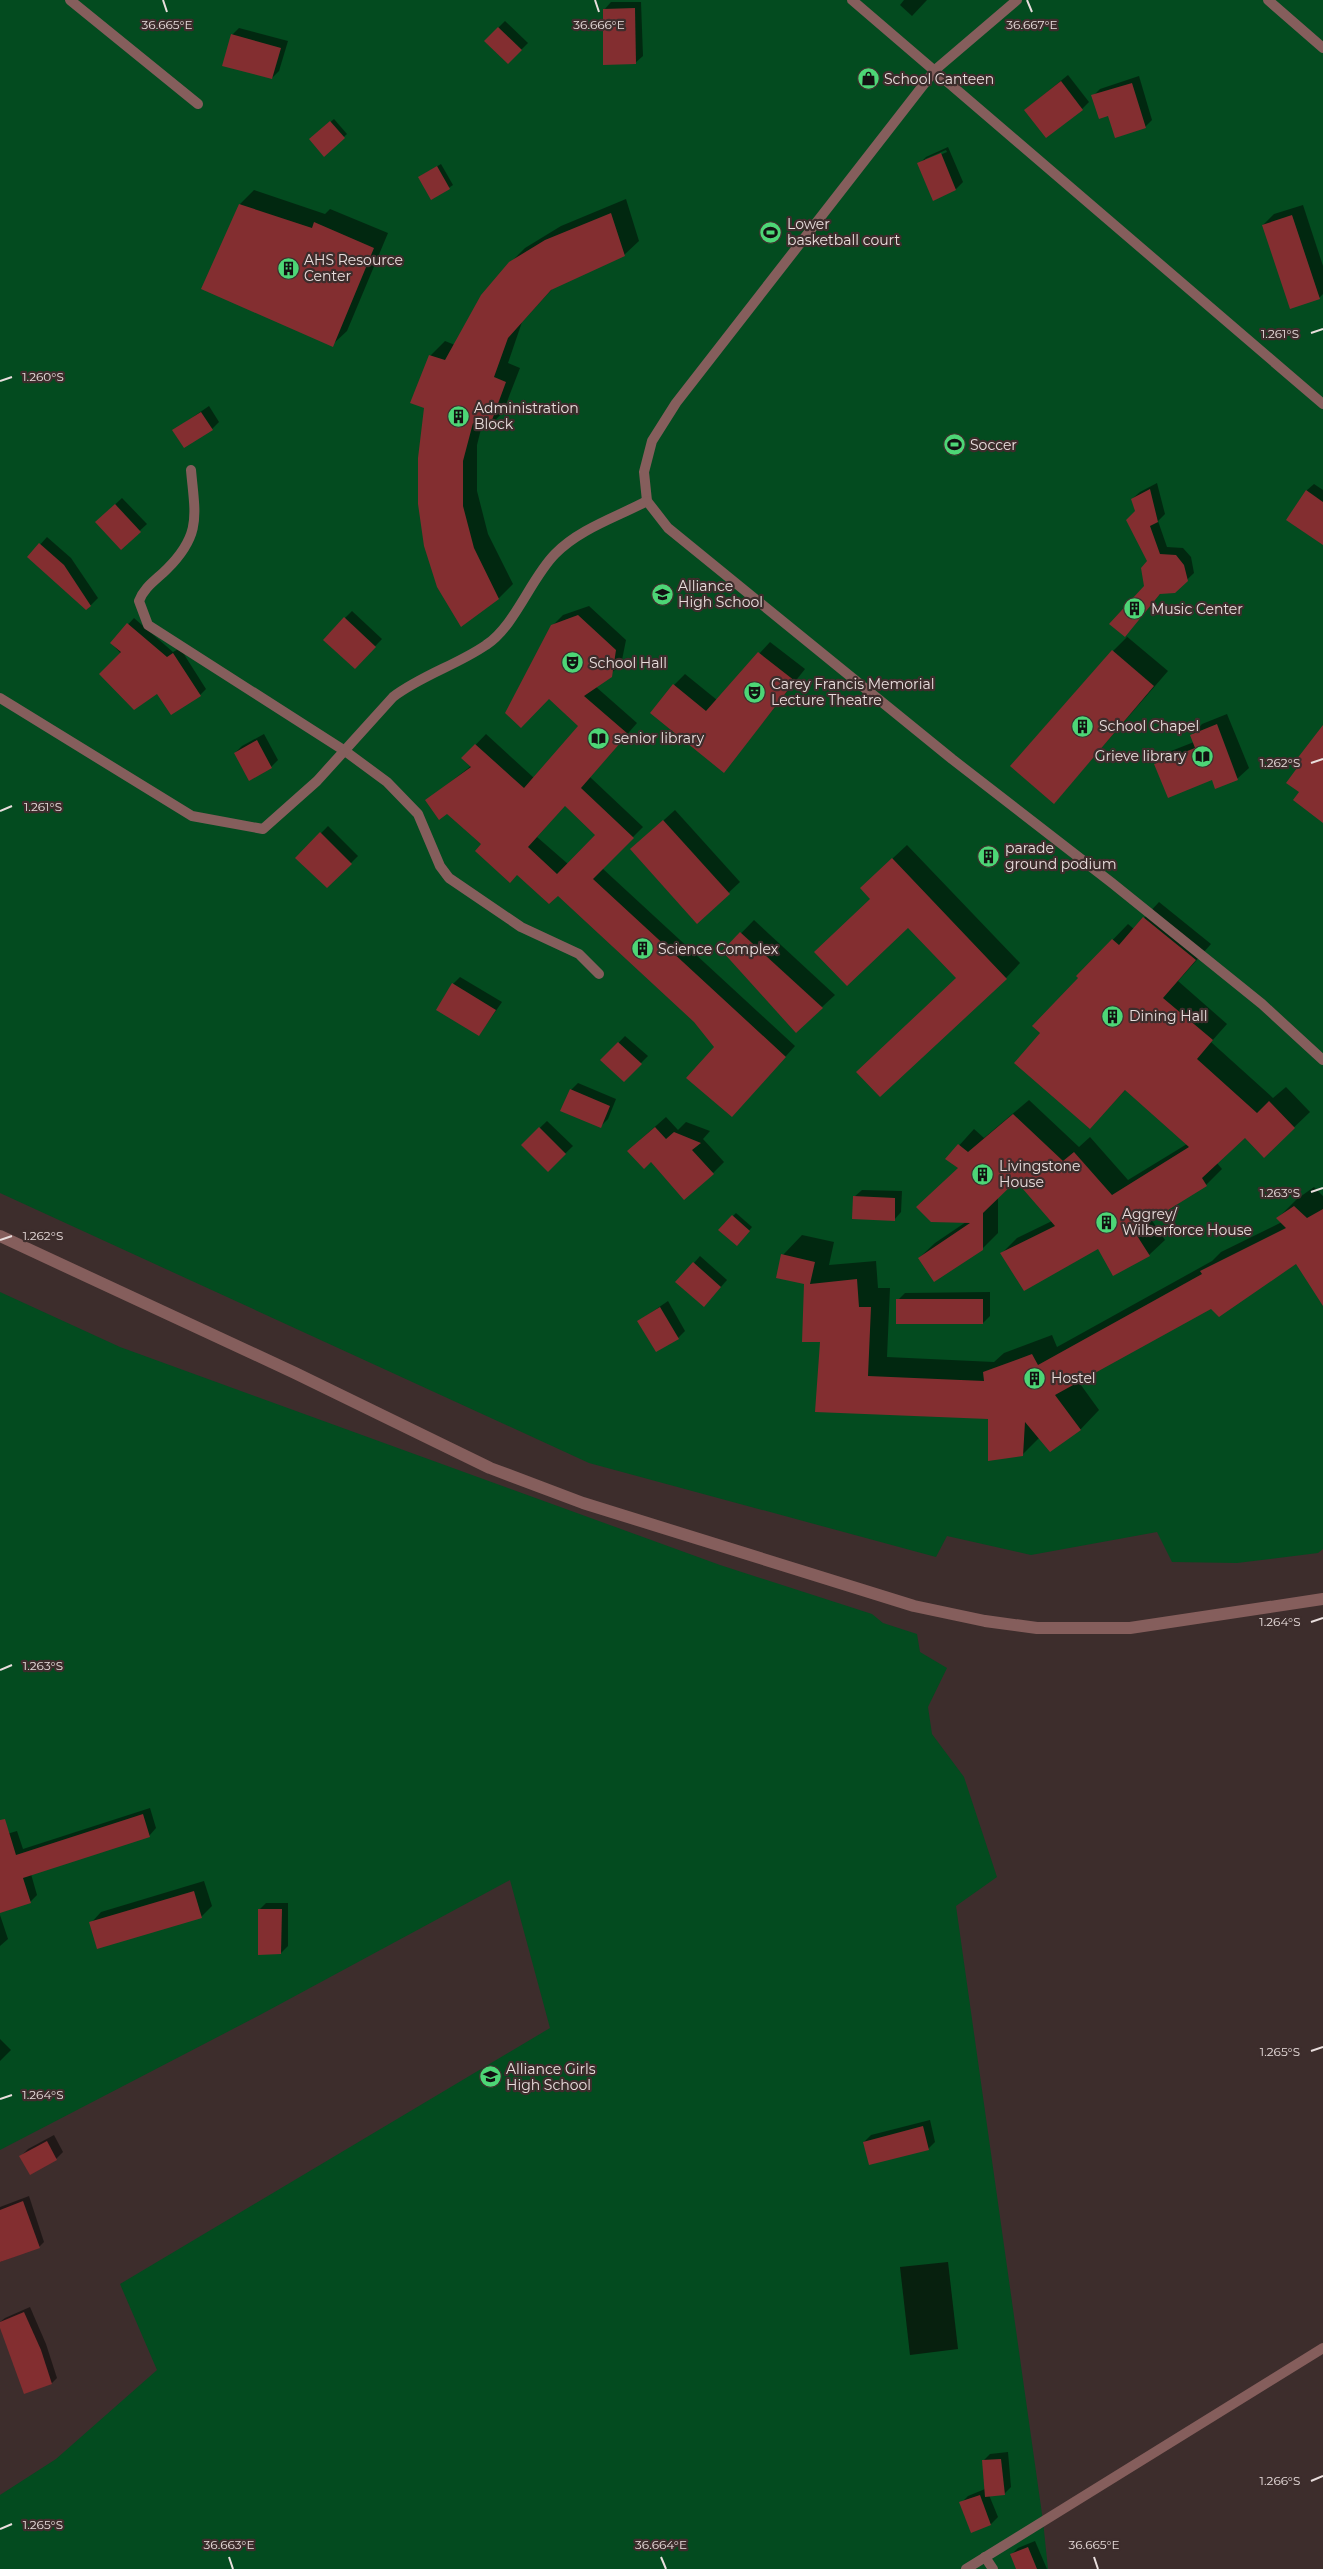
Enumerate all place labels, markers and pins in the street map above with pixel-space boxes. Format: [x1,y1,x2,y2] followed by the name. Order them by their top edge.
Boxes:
[856,67,880,91] shop icon: School Canteen
[884,70,994,88] place label: School Canteen
[787,215,900,249] place label: Lower basketball court
[759,220,783,244] sports icon: Lower basketball court
[304,251,403,285] place label: AHS Resource Center
[276,256,300,280] building icon: AHS Resource Center
[474,399,579,433] place label: Administration Block
[446,404,470,428] building icon: Administration Block
[942,433,966,457] sports icon: Soccer
[970,436,1017,454] place label: Soccer
[678,577,763,611] place label: Alliance High School
[650,582,674,606] school or university icon: Alliance High School
[1123,597,1147,621] building icon: Music Center
[1151,600,1243,618] place label: Music Center
[561,651,585,675] theatre icon: School Hall
[589,654,667,672] place label: School Hall
[771,675,934,709] place label: Carey Francis Memorial Lecture Theatre
[743,680,767,704] theatre icon: Carey Francis Memorial Lecture Theatre
[1071,714,1095,738] building icon: School Chapel
[1099,717,1199,735] place label: School Chapel
[586,726,610,750] library icon: senior library
[614,729,704,747] place label: senior library
[1190,744,1214,768] library icon: Grieve library
[1095,747,1186,765] place label: Grieve library
[1005,839,1117,873] place label: parade ground podium
[977,844,1001,868] building icon: parade ground podium
[630,937,654,961] building icon: Science Complex
[658,940,779,958] place label: Science Complex
[1101,1004,1125,1028] building icon: Dining Hall
[1129,1007,1207,1025] place label: Dining Hall
[999,1157,1080,1191] place label: Livingstone House
[971,1162,995,1186] building icon: Livingstone House
[1122,1205,1252,1239] place label: Aggrey/ Wilberforce House
[1094,1210,1118,1234] building icon: Aggrey/ Wilberforce House
[1023,1366,1047,1390] building icon: Hostel
[1051,1369,1096,1387] place label: Hostel
[506,2060,596,2094] place label: Alliance Girls High School
[478,2065,502,2089] school or university icon: Alliance Girls High School

